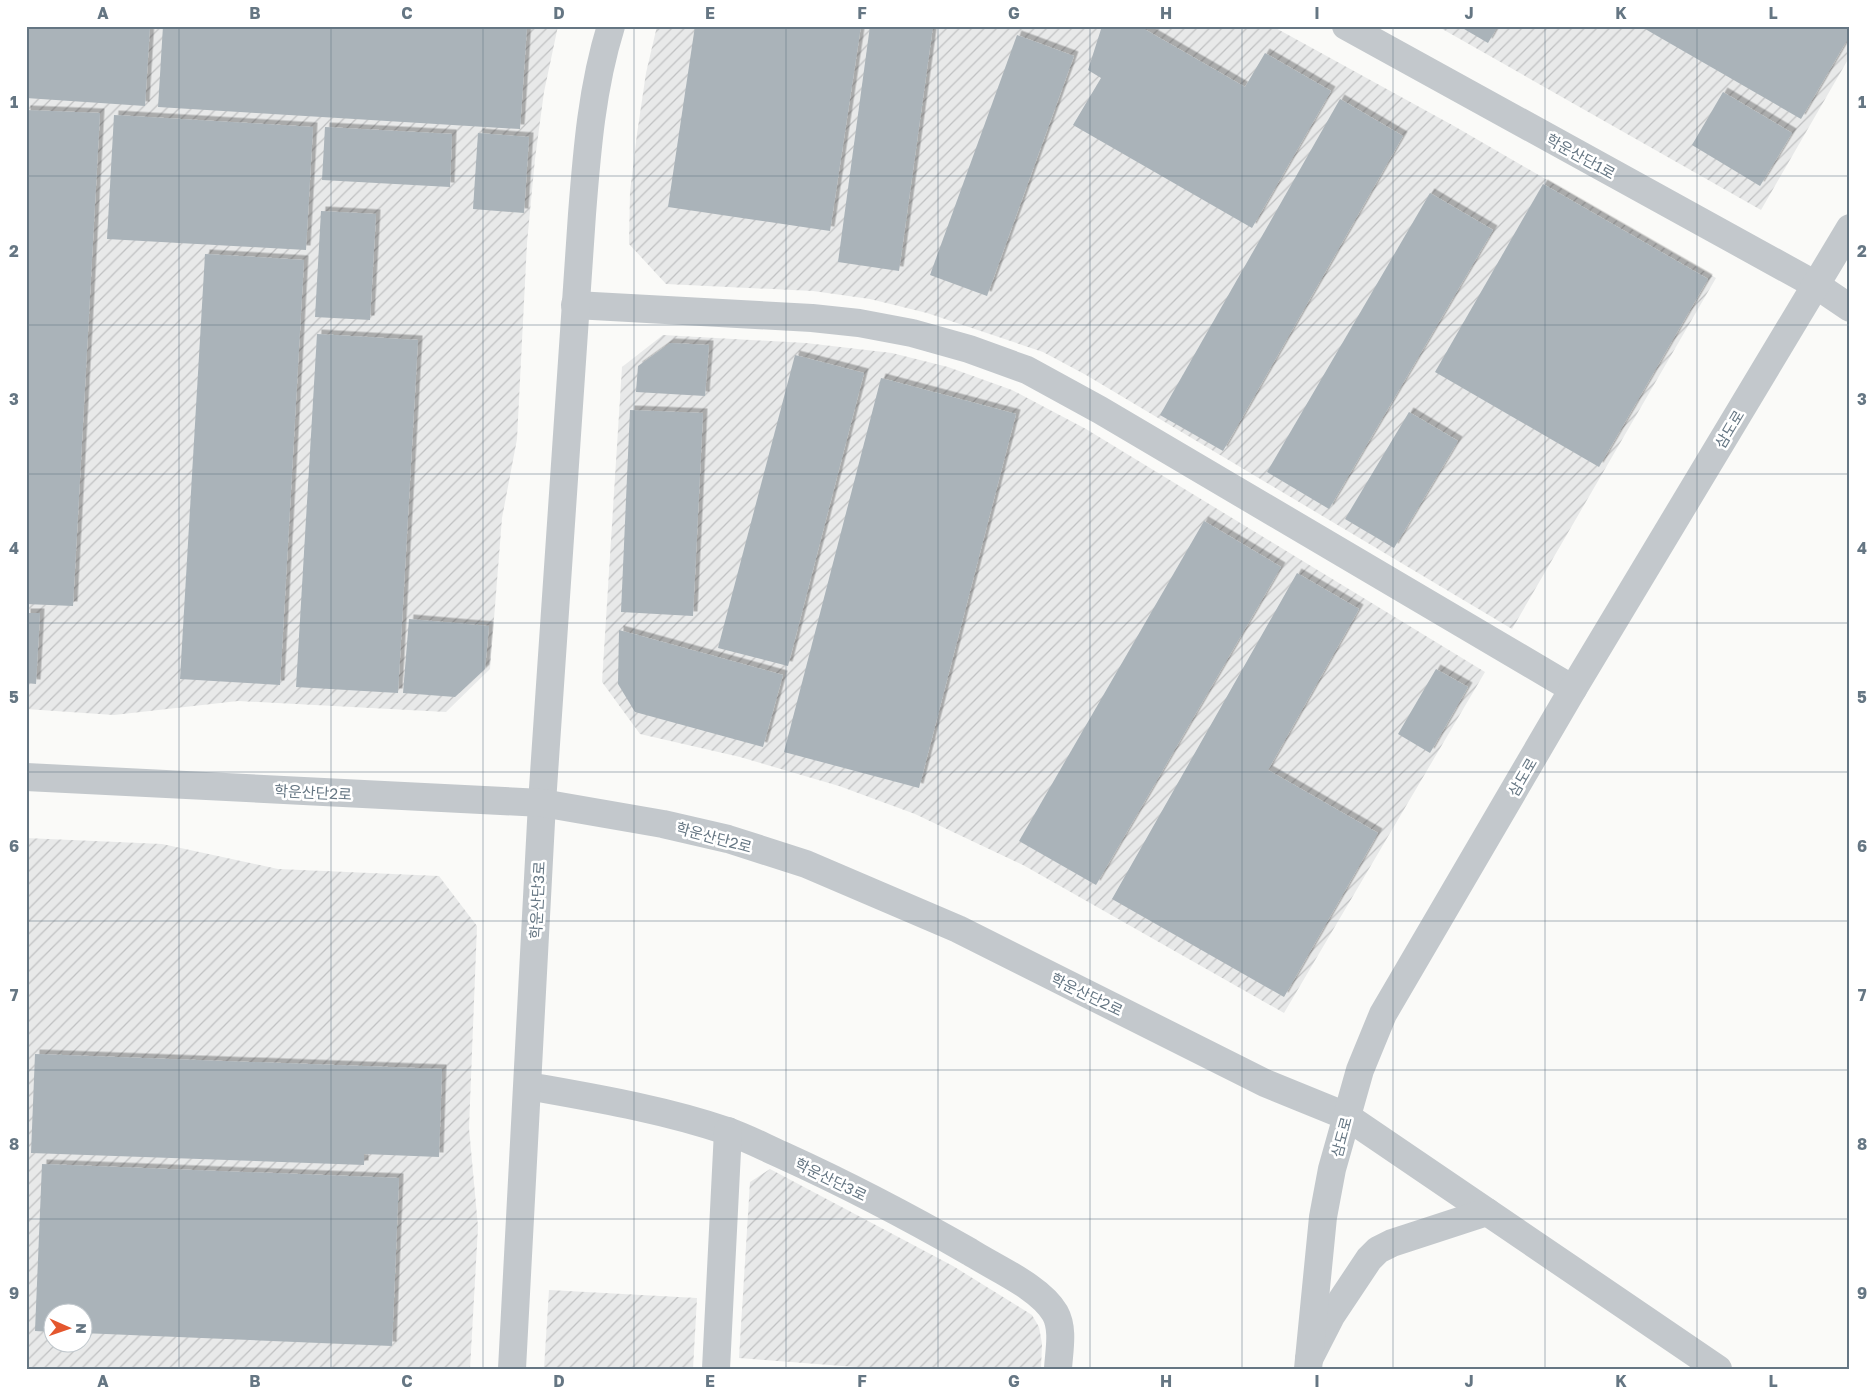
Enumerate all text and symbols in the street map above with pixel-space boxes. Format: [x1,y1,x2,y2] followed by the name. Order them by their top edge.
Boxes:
[97,3,109,23] text: A
[249,3,261,23] text: B
[401,3,413,23] text: C
[553,3,565,23] text: D
[705,3,715,23] text: E
[857,3,867,23] text: F
[1008,3,1020,23] text: G
[1160,3,1172,23] text: H
[1314,3,1320,23] text: I
[1464,3,1474,23] text: J
[1615,3,1627,23] text: K
[1768,3,1778,23] text: L
[10,92,18,112] text: 1
[1858,92,1866,112] text: 1
[1543,130,1619,182] street label: 학운산단1로
[9,241,19,261] text: 2
[1857,241,1867,261] text: 2
[9,389,19,409] text: 3
[1857,389,1867,409] text: 3
[1711,407,1747,451] street label: 삼도로
[9,538,19,558] text: 4
[1857,538,1867,558] text: 4
[9,687,19,707] text: 5
[1857,687,1867,707] text: 5
[1504,755,1540,799] street label: 삼도로
[274,781,352,803] street label: 학운산단2로
[674,818,754,856] street label: 학운산단2로
[9,836,19,856] text: 6
[1857,836,1867,856] text: 6
[526,861,548,939] street label: 학운산단3로
[1048,969,1126,1019] street label: 학운산단2로
[10,985,19,1005] text: 7
[1858,985,1867,1005] text: 7
[1327,1115,1355,1159] street label: 삼도로
[9,1134,19,1154] text: 8
[1857,1134,1867,1154] text: 8
[792,1154,870,1204] street label: 학운산단3로
[9,1283,19,1303] text: 9
[1857,1283,1867,1303] text: 9
[42,1302,92,1352] north arrow
[73,1323,90,1334] text: N
[97,1371,109,1391] text: A
[249,1371,261,1391] text: B
[401,1371,413,1391] text: C
[553,1371,565,1391] text: D
[705,1371,715,1391] text: E
[857,1371,867,1391] text: F
[1008,1371,1020,1391] text: G
[1160,1371,1172,1391] text: H
[1314,1371,1320,1391] text: I
[1464,1371,1474,1391] text: J
[1615,1371,1627,1391] text: K
[1768,1371,1778,1391] text: L

